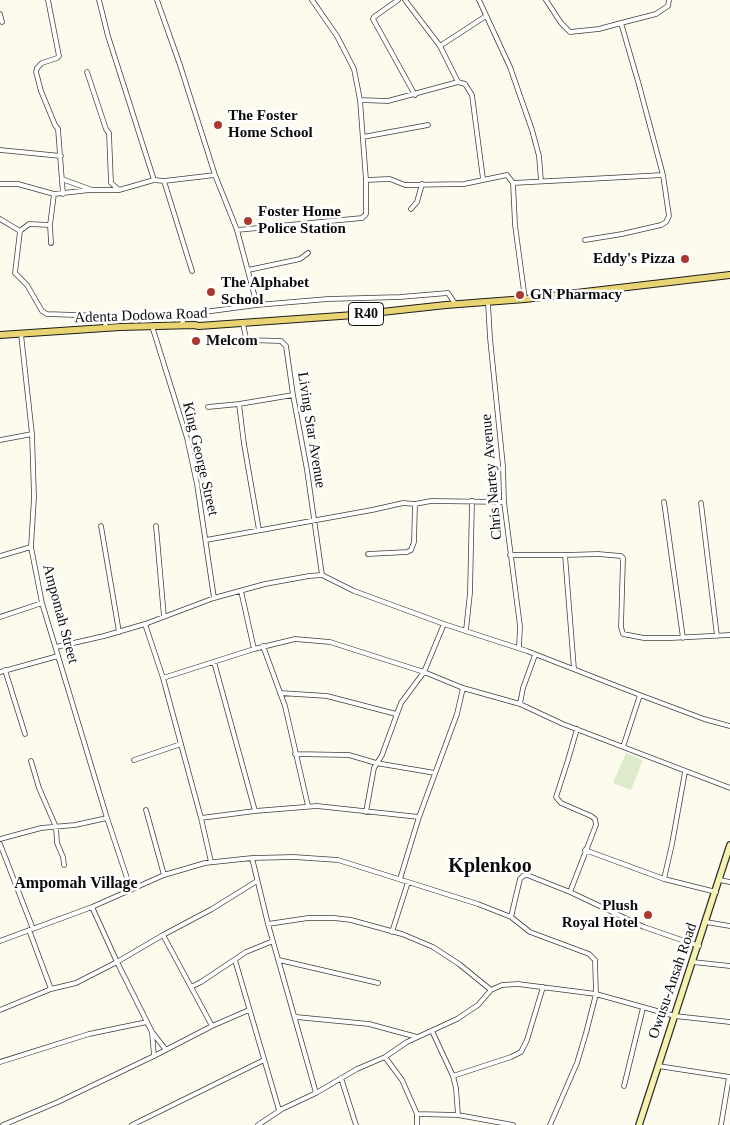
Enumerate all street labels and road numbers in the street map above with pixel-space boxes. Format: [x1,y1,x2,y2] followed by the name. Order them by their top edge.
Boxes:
[348,302,384,326] road number: R40
[74,305,208,327] street label: Adenta Dodowa Road
[293,371,329,489] street label: Living Star Avenue
[178,400,222,518] street label: King George Street
[478,413,506,541] street label: Chris Nartey Avenue
[38,562,82,666] street label: Ampomah Street
[645,921,701,1041] street label: Owusu-Ansah Road

